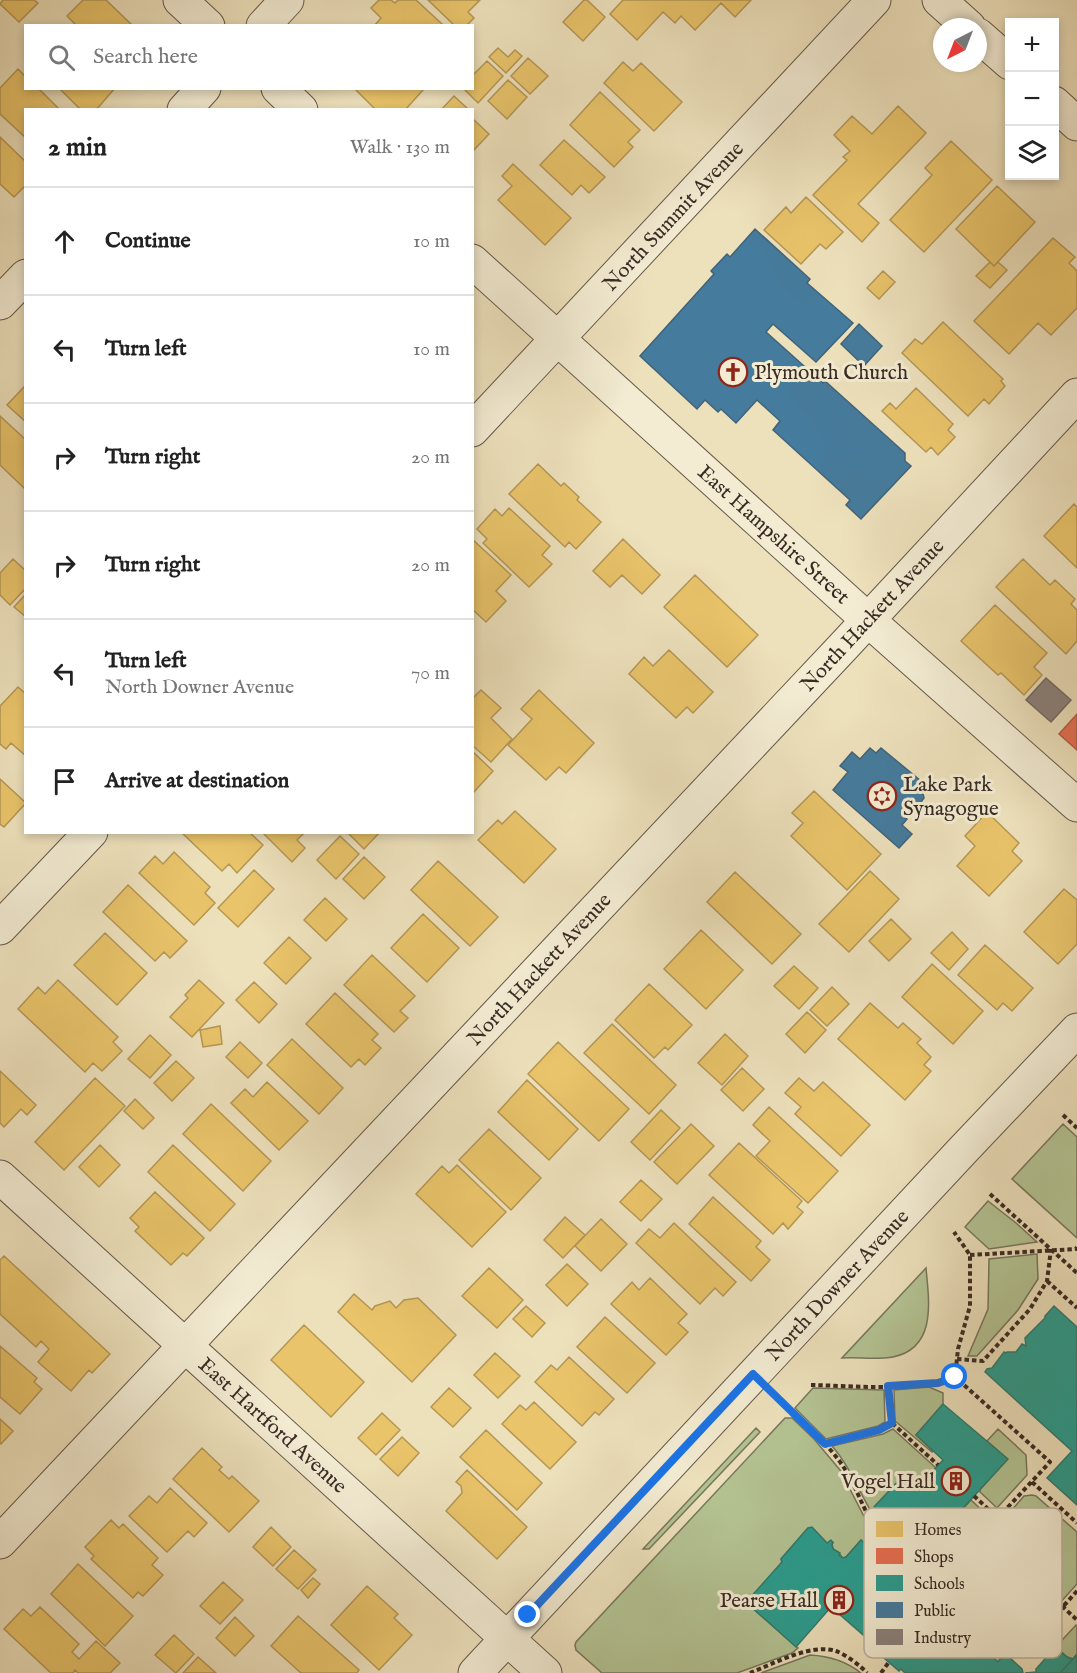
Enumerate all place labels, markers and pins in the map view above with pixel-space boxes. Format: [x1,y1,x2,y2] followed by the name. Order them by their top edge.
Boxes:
[717,356,749,388] church icon: Plymouth Church
[754,360,908,387] place label: Plymouth Church
[903,772,999,823] place label: Lake Park Synagogue
[866,780,898,812] synagogue icon: Lake Park Synagogue
[940,1465,972,1497] building icon: Vogel Hall
[840,1469,935,1496] place label: Vogel Hall
[823,1584,855,1616] building icon: Pearse Hall
[719,1588,818,1615] place label: Pearse Hall

